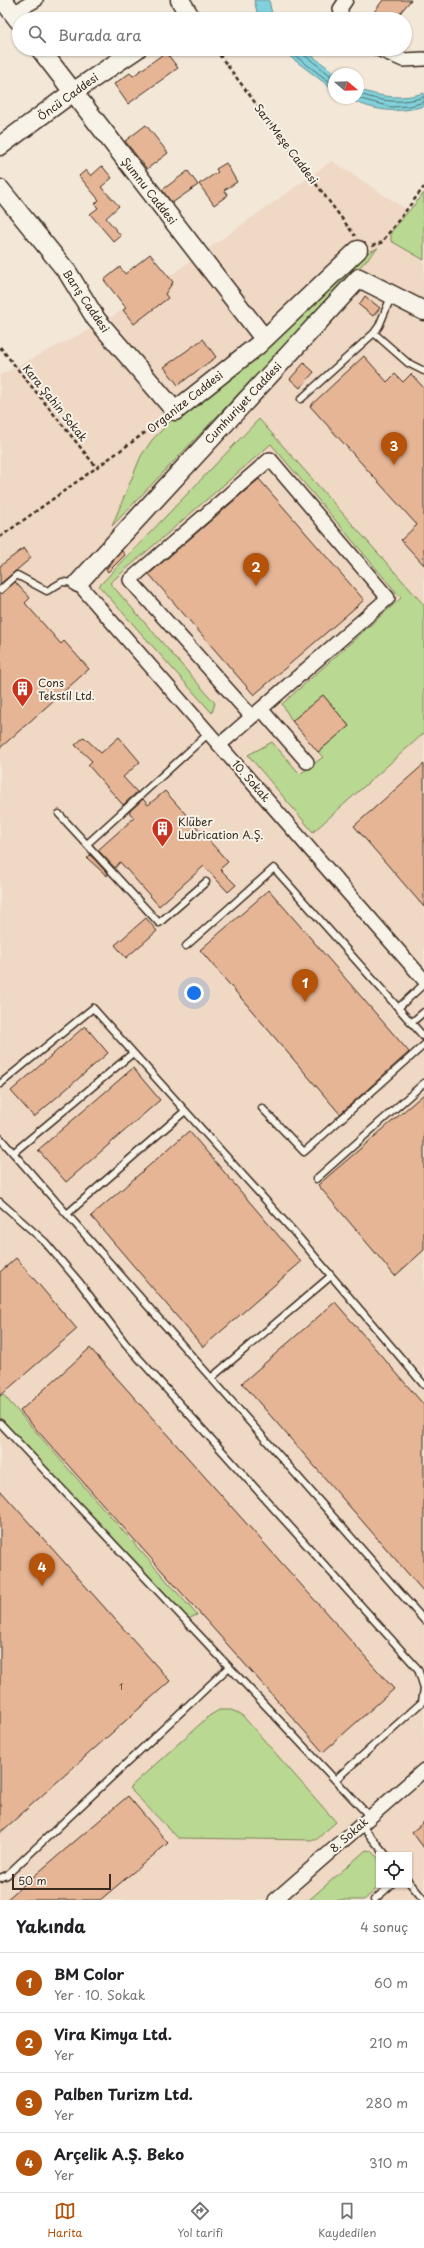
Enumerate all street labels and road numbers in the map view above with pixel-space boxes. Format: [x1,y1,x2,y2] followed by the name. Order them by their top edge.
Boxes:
[34,69,102,125] street label: Öncü Caddesi
[250,100,322,187] street label: Sarı Meşe Caddesi
[118,153,181,228] street label: Şumnu Caddesi
[59,266,114,336] street label: Barış Caddesi
[200,358,285,447] street label: Cumhuriyet Caddesi
[19,360,92,446] street label: Kara Şahin Sokak
[143,366,226,437] street label: Organize Caddesi
[228,756,275,806] street label: 10. Sokak
[326,1813,372,1856] street label: 8. Sokak

